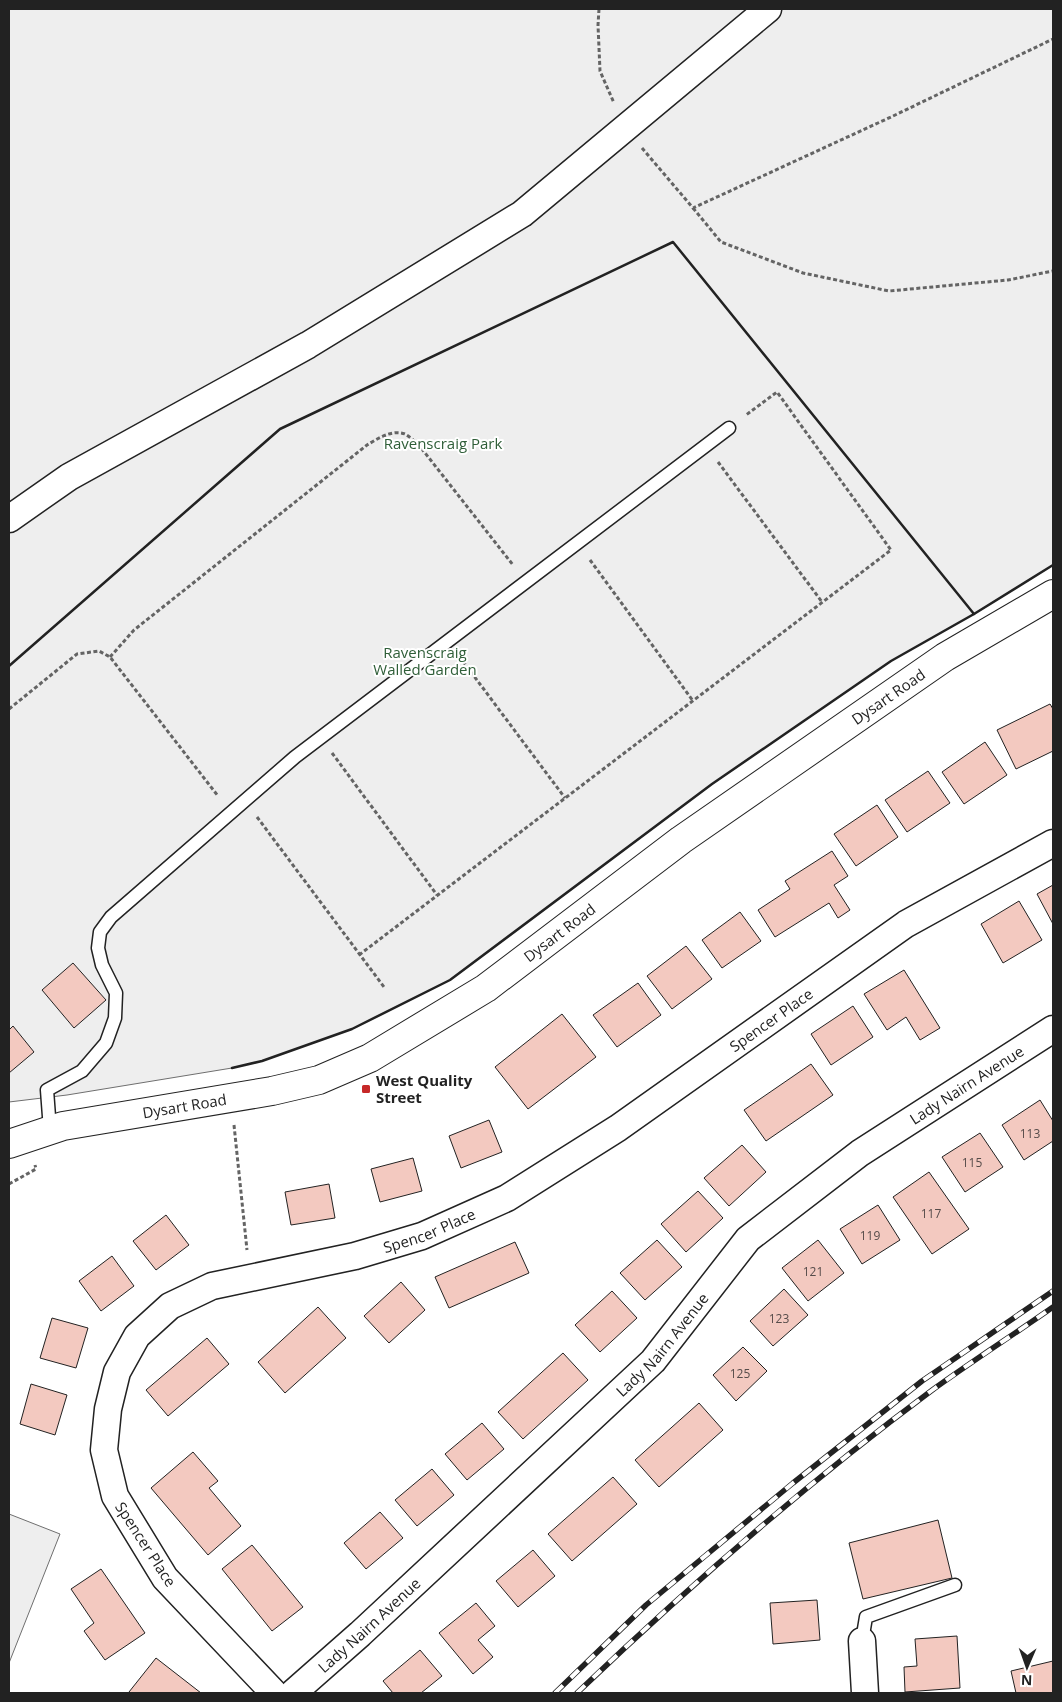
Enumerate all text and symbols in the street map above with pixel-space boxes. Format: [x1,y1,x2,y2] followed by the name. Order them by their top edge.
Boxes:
[384,433,502,453] park label: Ravenscraig Park
[373,642,477,679] park label: Ravenscraig Walled Garden
[847,664,929,729] street label: Dysart Road
[519,899,599,966] street label: Dysart Road
[725,983,816,1056] street label: Spencer Place
[906,1041,1027,1129] street label: Lady Nairn Avenue
[376,1070,473,1107] place label: West Quality Street
[360,1083,372,1095] marker: West Quality Street
[141,1089,228,1123] street label: Dysart Road
[1020,1125,1040,1142] house number: 113
[962,1154,982,1171] house number: 115
[381,1203,478,1257] street label: Spencer Place
[921,1205,941,1222] house number: 117
[860,1227,880,1244] house number: 119
[803,1263,823,1280] house number: 121
[611,1288,713,1401] street label: Lady Nairn Avenue
[769,1310,789,1327] house number: 123
[730,1365,750,1382] house number: 125
[111,1498,181,1590] street label: Spencer Place
[313,1573,424,1677] street label: Lady Nairn Avenue
[1002,1642,1052,1692] north arrow
[1021,1671,1033,1690] text: N

